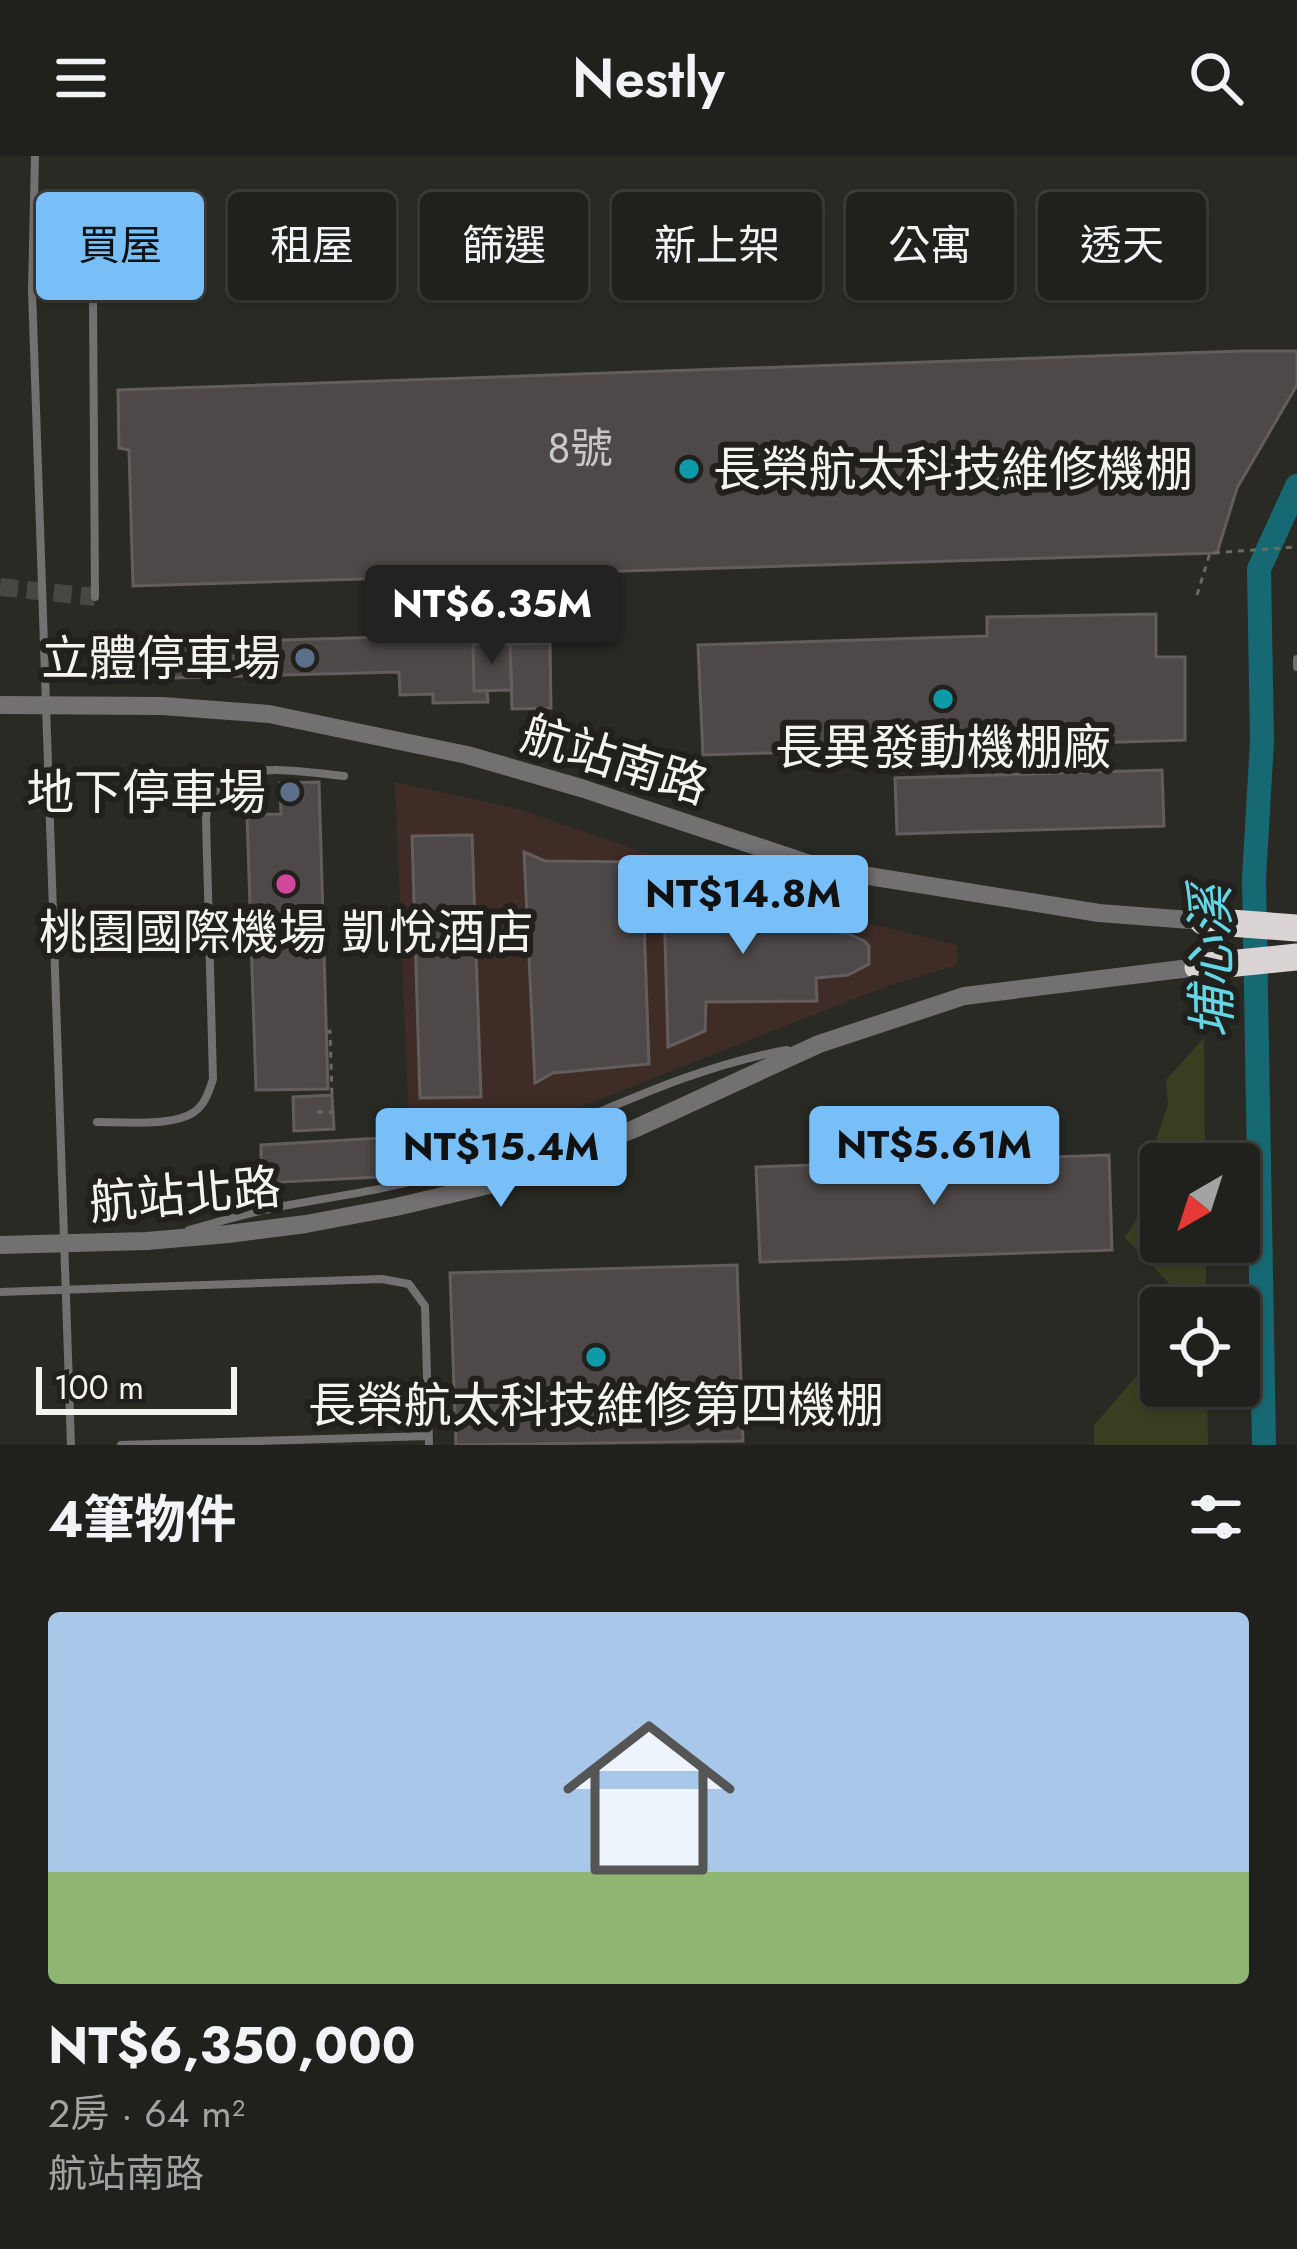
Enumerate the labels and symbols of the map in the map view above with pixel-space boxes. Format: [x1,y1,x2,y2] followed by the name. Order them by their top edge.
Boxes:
[548,418,612,479] house number: 8號
[713,435,1193,504] place label: 長榮航太科技維修機棚
[676,456,702,482] marker: 長榮航太科技維修機棚
[368,565,616,667] pin: NT$6.35M
[41,624,281,693] place label: 立體停車場
[292,645,318,671] marker: 立體停車場
[930,686,956,712] marker: 長異發動機棚廠
[513,699,717,821] street label: 航站南路
[775,713,1111,782] place label: 長異發動機棚廠
[26,758,266,827] place label: 地下停車場
[277,779,303,805] marker: 地下停車場
[619,855,867,957] pin: NT$14.8M
[273,871,299,897] marker: 桃園國際機場 凱悅酒店
[1173,879,1249,1039] water label: 埔心溪
[39,898,533,967] place label: 桃園國際機場 凱悅酒店
[810,1106,1058,1208] pin: NT$5.61M
[377,1108,625,1210] pin: NT$15.4M
[1140,1143,1260,1263] north arrow
[86,1152,284,1238] street label: 航站北路
[583,1344,609,1370] marker: 長榮航太科技維修第四機棚
[36,1361,237,1414] scale bar
[308,1371,884,1440] place label: 長榮航太科技維修第四機棚

